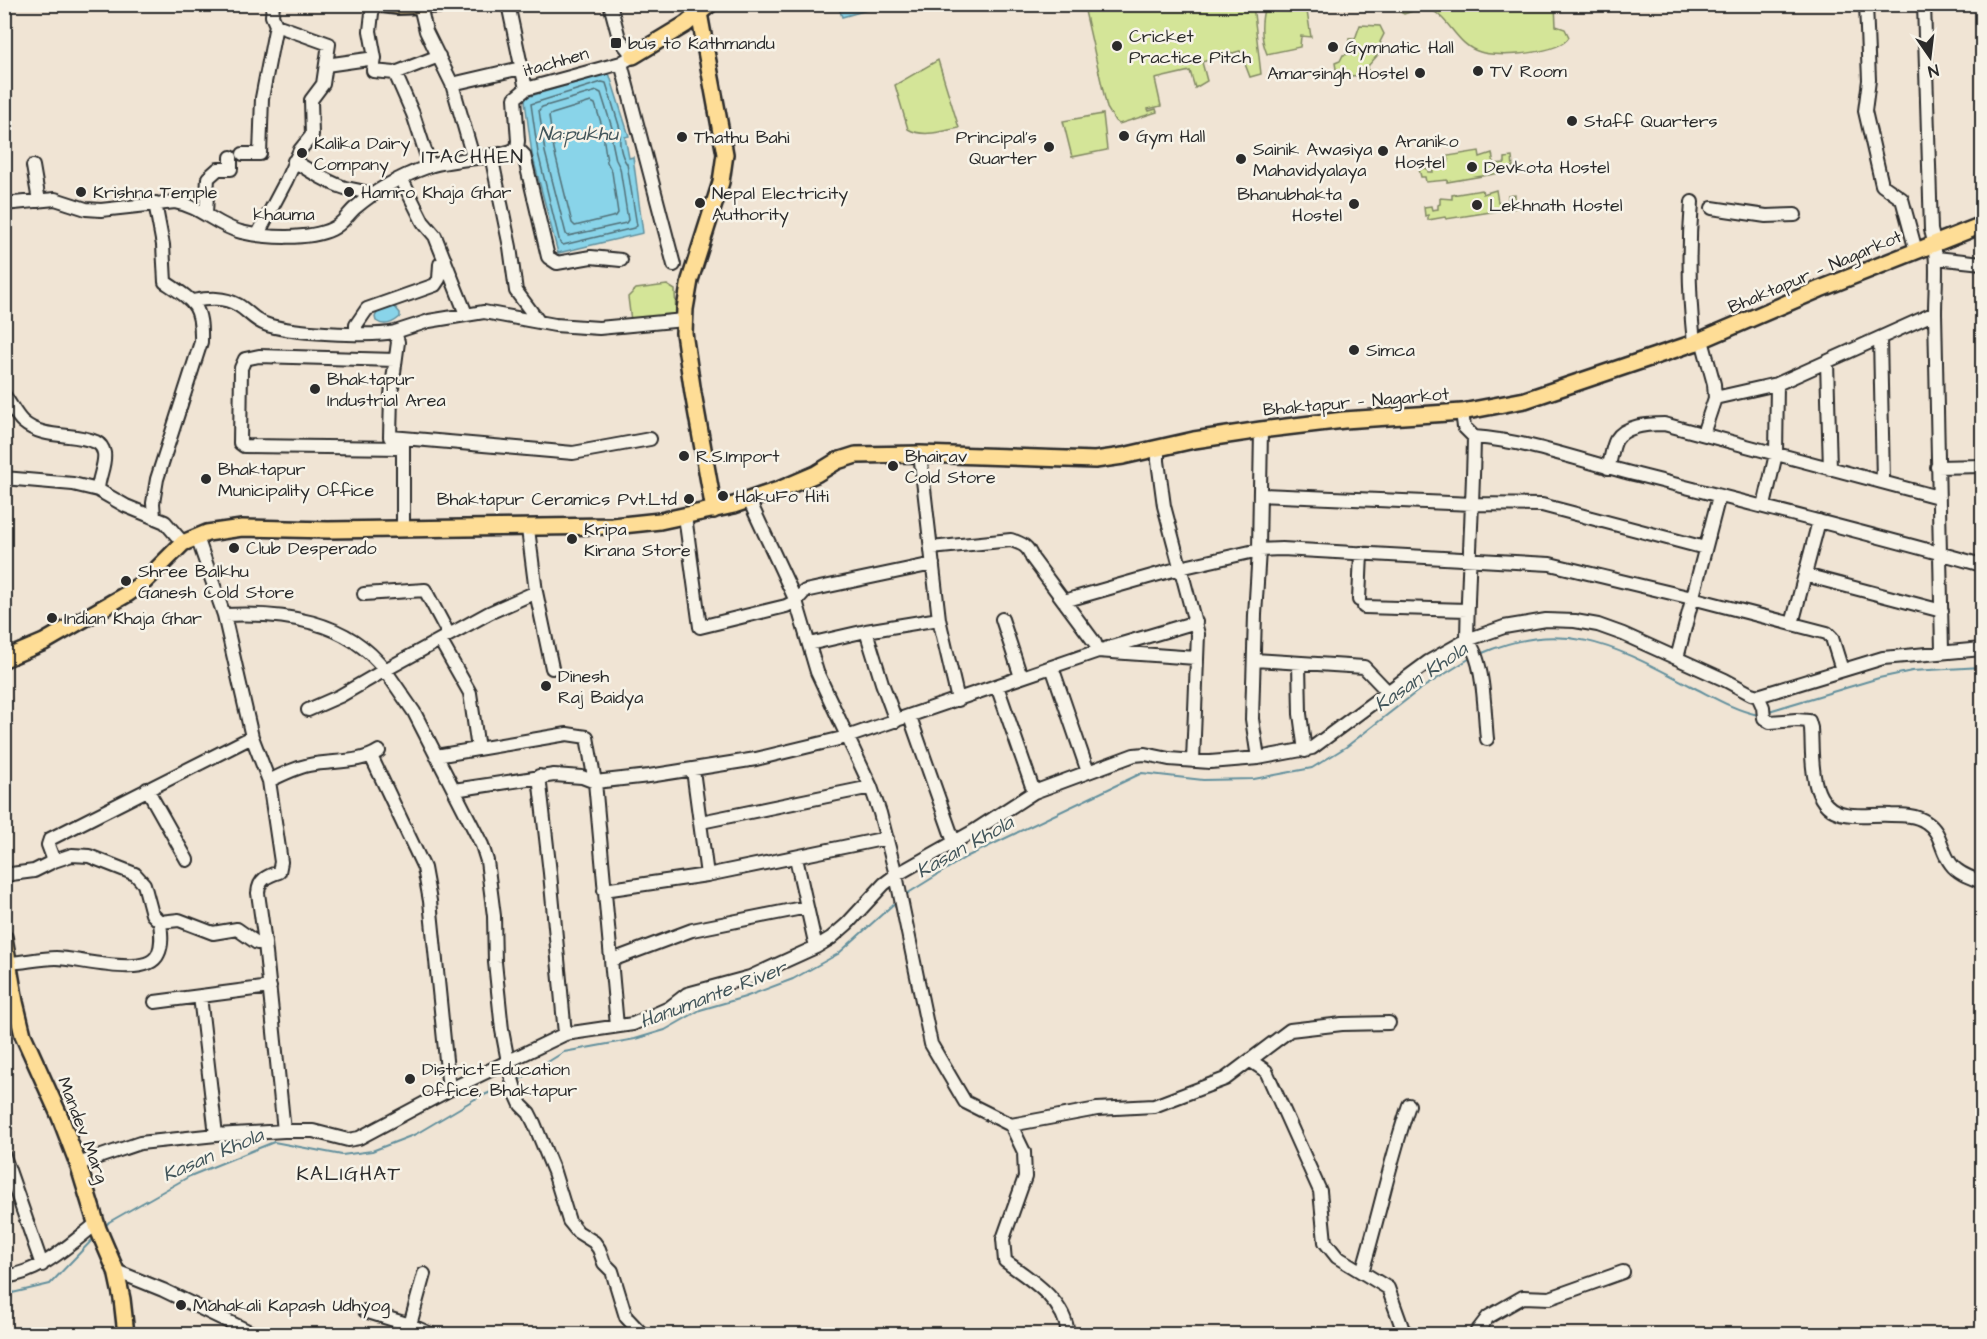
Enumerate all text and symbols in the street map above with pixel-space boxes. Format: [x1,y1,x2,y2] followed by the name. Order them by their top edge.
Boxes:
[1129,24,1251,70] place label: Cricket Practice Pitch
[1900,27,1960,87] north arrow
[628,31,775,56] place label: bus to Kathmandu
[1345,35,1454,61] place label: Gymnatic Hall
[609,36,623,50] marker: bus to Kathmandu
[1110,39,1124,53] marker: Cricket Practice Pitch
[1326,40,1340,54] marker: Gymnatic Hall
[520,41,592,83] street label: itachhen
[1490,59,1567,84] place label: TV Room
[1926,59,1941,82] text: N
[1267,61,1408,87] place label: Amarsingh Hostel
[1471,64,1485,78] marker: TV Room
[1413,66,1427,80] marker: Amarsingh Hostel
[1584,109,1718,134] place label: Staff Quarters
[1565,114,1579,128] marker: Staff Quarters
[538,120,620,148] water label: Na:pukhu
[1136,124,1205,150] place label: Gym Hall
[694,125,790,150] place label: Thathu Bahi
[956,125,1037,171] place label: Principal's Quarter
[1117,129,1131,143] marker: Gym Hall
[1395,129,1459,175] place label: Araniko Hostel
[675,130,689,144] marker: Thathu Bahi
[314,131,411,178] place label: Kalika Dairy Company
[1253,137,1372,184] place label: Sainik Awasiya Mahavidyalaya
[1042,140,1056,154] marker: Principal's Quarter
[421,143,525,171] district label: ITACHHEN
[1376,144,1390,158] marker: Araniko Hostel
[295,146,309,160] marker: Kalika Dairy Company
[1234,152,1248,166] marker: Sainik Awasiya Mahavidyalaya
[1484,155,1610,180] place label: Devkota Hostel
[1465,160,1479,174] marker: Devkota Hostel
[93,180,218,205] place label: Krishna Temple
[361,180,511,205] place label: Hamro Khaja Ghar
[712,181,848,228] place label: Nepal Electricity Authority
[1237,182,1342,228] place label: Bhanubhakta Hostel
[74,185,88,199] marker: Krishna Temple
[342,185,356,199] marker: Hamro Khaja Ghar
[1489,193,1623,218] place label: Lekhnath Hostel
[693,196,707,210] marker: Nepal Electricity Authority
[1347,197,1361,211] marker: Bhanubhakta Hostel
[1470,198,1484,212] marker: Lekhnath Hostel
[253,202,315,227] street label: khauma
[1724,224,1907,321] street label: Bhaktapur — Nagarkot
[1366,338,1415,363] place label: Simca
[1347,343,1361,357] marker: Simca
[327,367,446,413] place label: Bhaktapur Industrial Area
[1262,381,1451,424] street label: Bhaktapur — Nagarkot
[308,382,322,396] marker: Bhaktapur Industrial Area
[696,444,780,469] place label: R.S.Import
[905,444,996,490] place label: Bhairav Cold Store
[677,449,691,463] marker: R.S.Import
[218,457,375,504] place label: Bhaktapur Municipality Office
[886,459,900,473] marker: Bhairav Cold Store
[199,472,213,486] marker: Bhaktapur Municipality Office
[735,484,829,509] place label: HakuFo Hiti
[437,487,677,512] place label: Bhaktapur Ceramics Pvt.Ltd
[716,489,730,503] marker: HakuFo Hiti
[682,492,696,506] marker: Bhaktapur Ceramics Pvt.Ltd
[584,517,691,563] place label: Kripa Kirana Store
[565,532,579,546] marker: Kripa Kirana Store
[246,536,377,561] place label: Club Desperado
[227,541,241,555] marker: Club Desperado
[138,559,295,605] place label: Shree Balkhu Ganesh Cold Store
[119,574,133,588] marker: Shree Balkhu Ganesh Cold Store
[64,606,202,631] place label: Indian Khaja Ghar
[45,611,59,625] marker: Indian Khaja Ghar
[1369,635,1474,719] water label: Kasan Khola
[558,664,643,711] place label: Dinesh Raj Baidya
[539,679,553,693] marker: Dinesh Raj Baidya
[911,808,1019,885] water label: Kasan Khola
[636,954,792,1036] water label: Hanumante River
[422,1057,577,1103] place label: District Education Office, Bhaktapur
[403,1072,417,1086] marker: District Education Office, Bhaktapur
[50,1073,115,1187] street label: Mandev Marg
[158,1121,269,1189] water label: Kasan Khola
[296,1160,402,1188] district label: KALIGHAT
[193,1293,390,1319] place label: Mahakali Kapash Udhyog
[174,1298,188,1312] marker: Mahakali Kapash Udhyog

